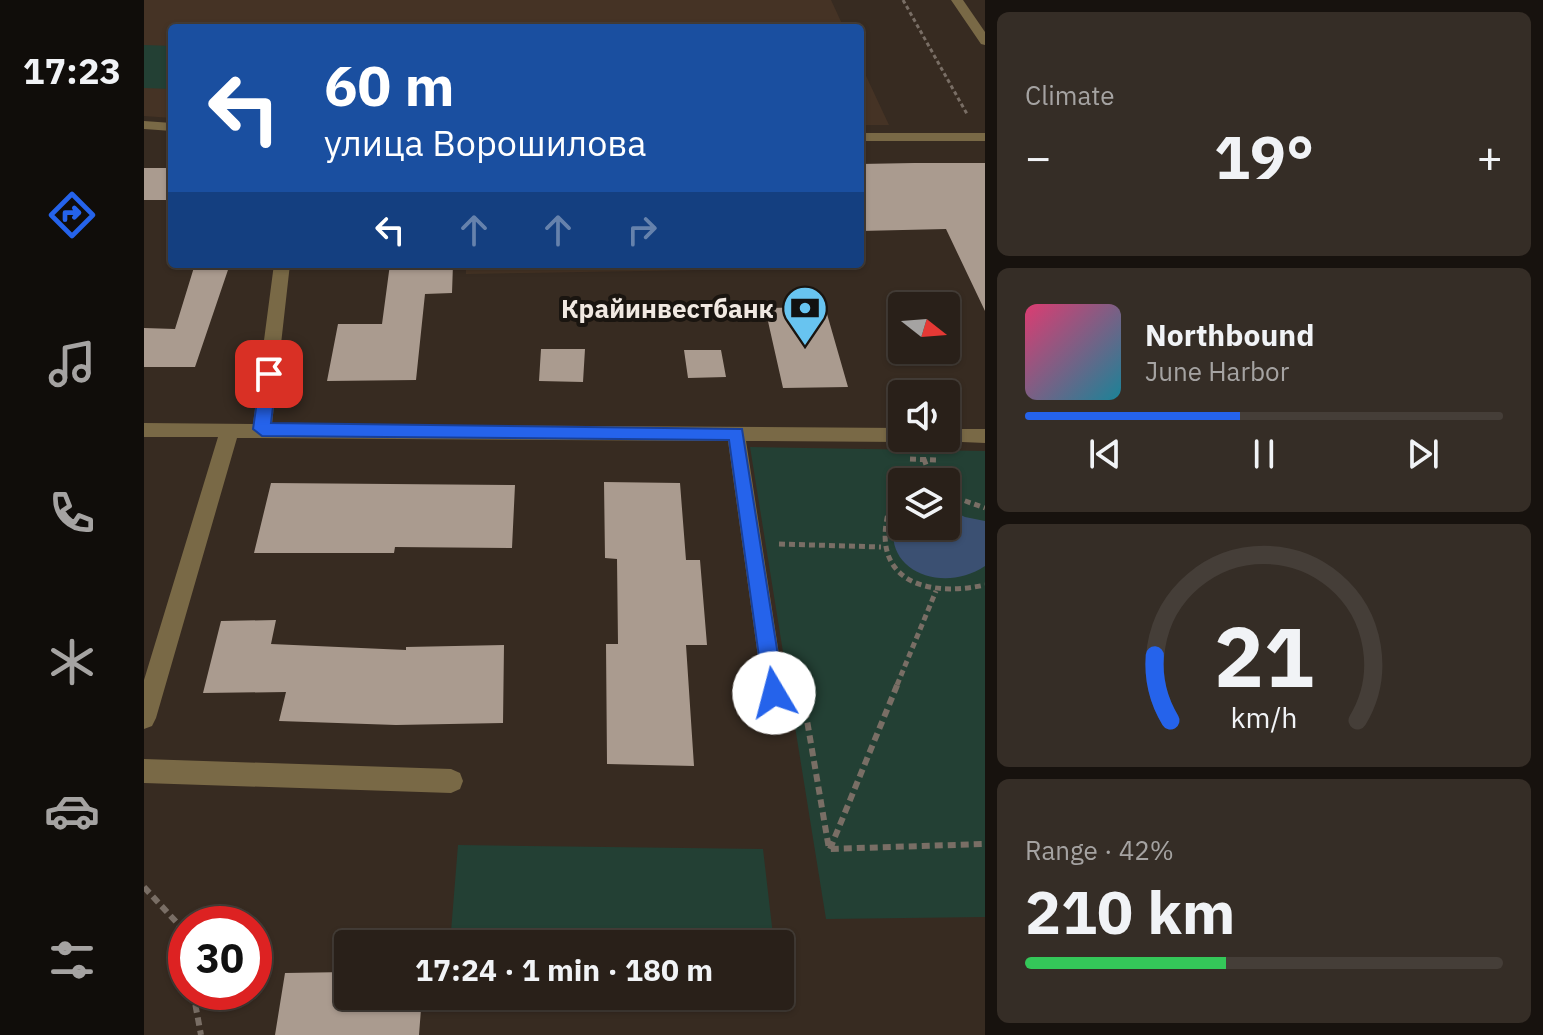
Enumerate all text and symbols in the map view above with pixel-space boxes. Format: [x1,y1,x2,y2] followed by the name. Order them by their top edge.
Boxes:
[23,47,121,94] text: 17:23
[324,49,454,121] text: 60 m
[192,56,296,160] icon: left
[1025,78,1115,112] text: Climate
[1214,117,1314,196] text: 19°
[324,119,646,166] text: улица Ворошилова
[1025,128,1051,185] text: −
[1477,128,1503,185] text: +
[44,187,100,243] icon: directions
[368,208,412,252] icon: left
[452,208,496,252] icon: ahead
[536,208,580,252] icon: ahead
[620,208,664,252] icon: right
[781,284,829,347] bank icon: Крайинвестбанк
[561,291,774,325] place label: Крайинвестбанк
[888,292,960,364] north arrow
[888,292,960,540] map controls
[1145,315,1314,354] text: Northbound
[44,336,100,392] icon: music
[235,340,303,408] pin
[247,352,291,396] icon: arrive
[1145,354,1289,388] text: June Harbor
[888,380,960,452] button: sound
[1083,432,1127,476] icon: previous
[1242,432,1286,476] icon: pause
[1401,432,1445,476] icon: next
[888,468,960,540] button: layers
[44,485,100,541] icon: phone
[1214,602,1314,710] text: 21
[44,634,100,690] icon: climate
[732,651,816,735] position arrow
[1230,700,1298,737] text: km/h
[44,783,100,839] icon: car
[1025,833,1174,867] text: Range · 42%
[1025,872,1235,951] text: 210 km
[168,906,272,1010] speed limit sign: 30
[44,932,100,988] icon: filters
[415,950,713,989] text: 17:24 · 1 min · 180 m

